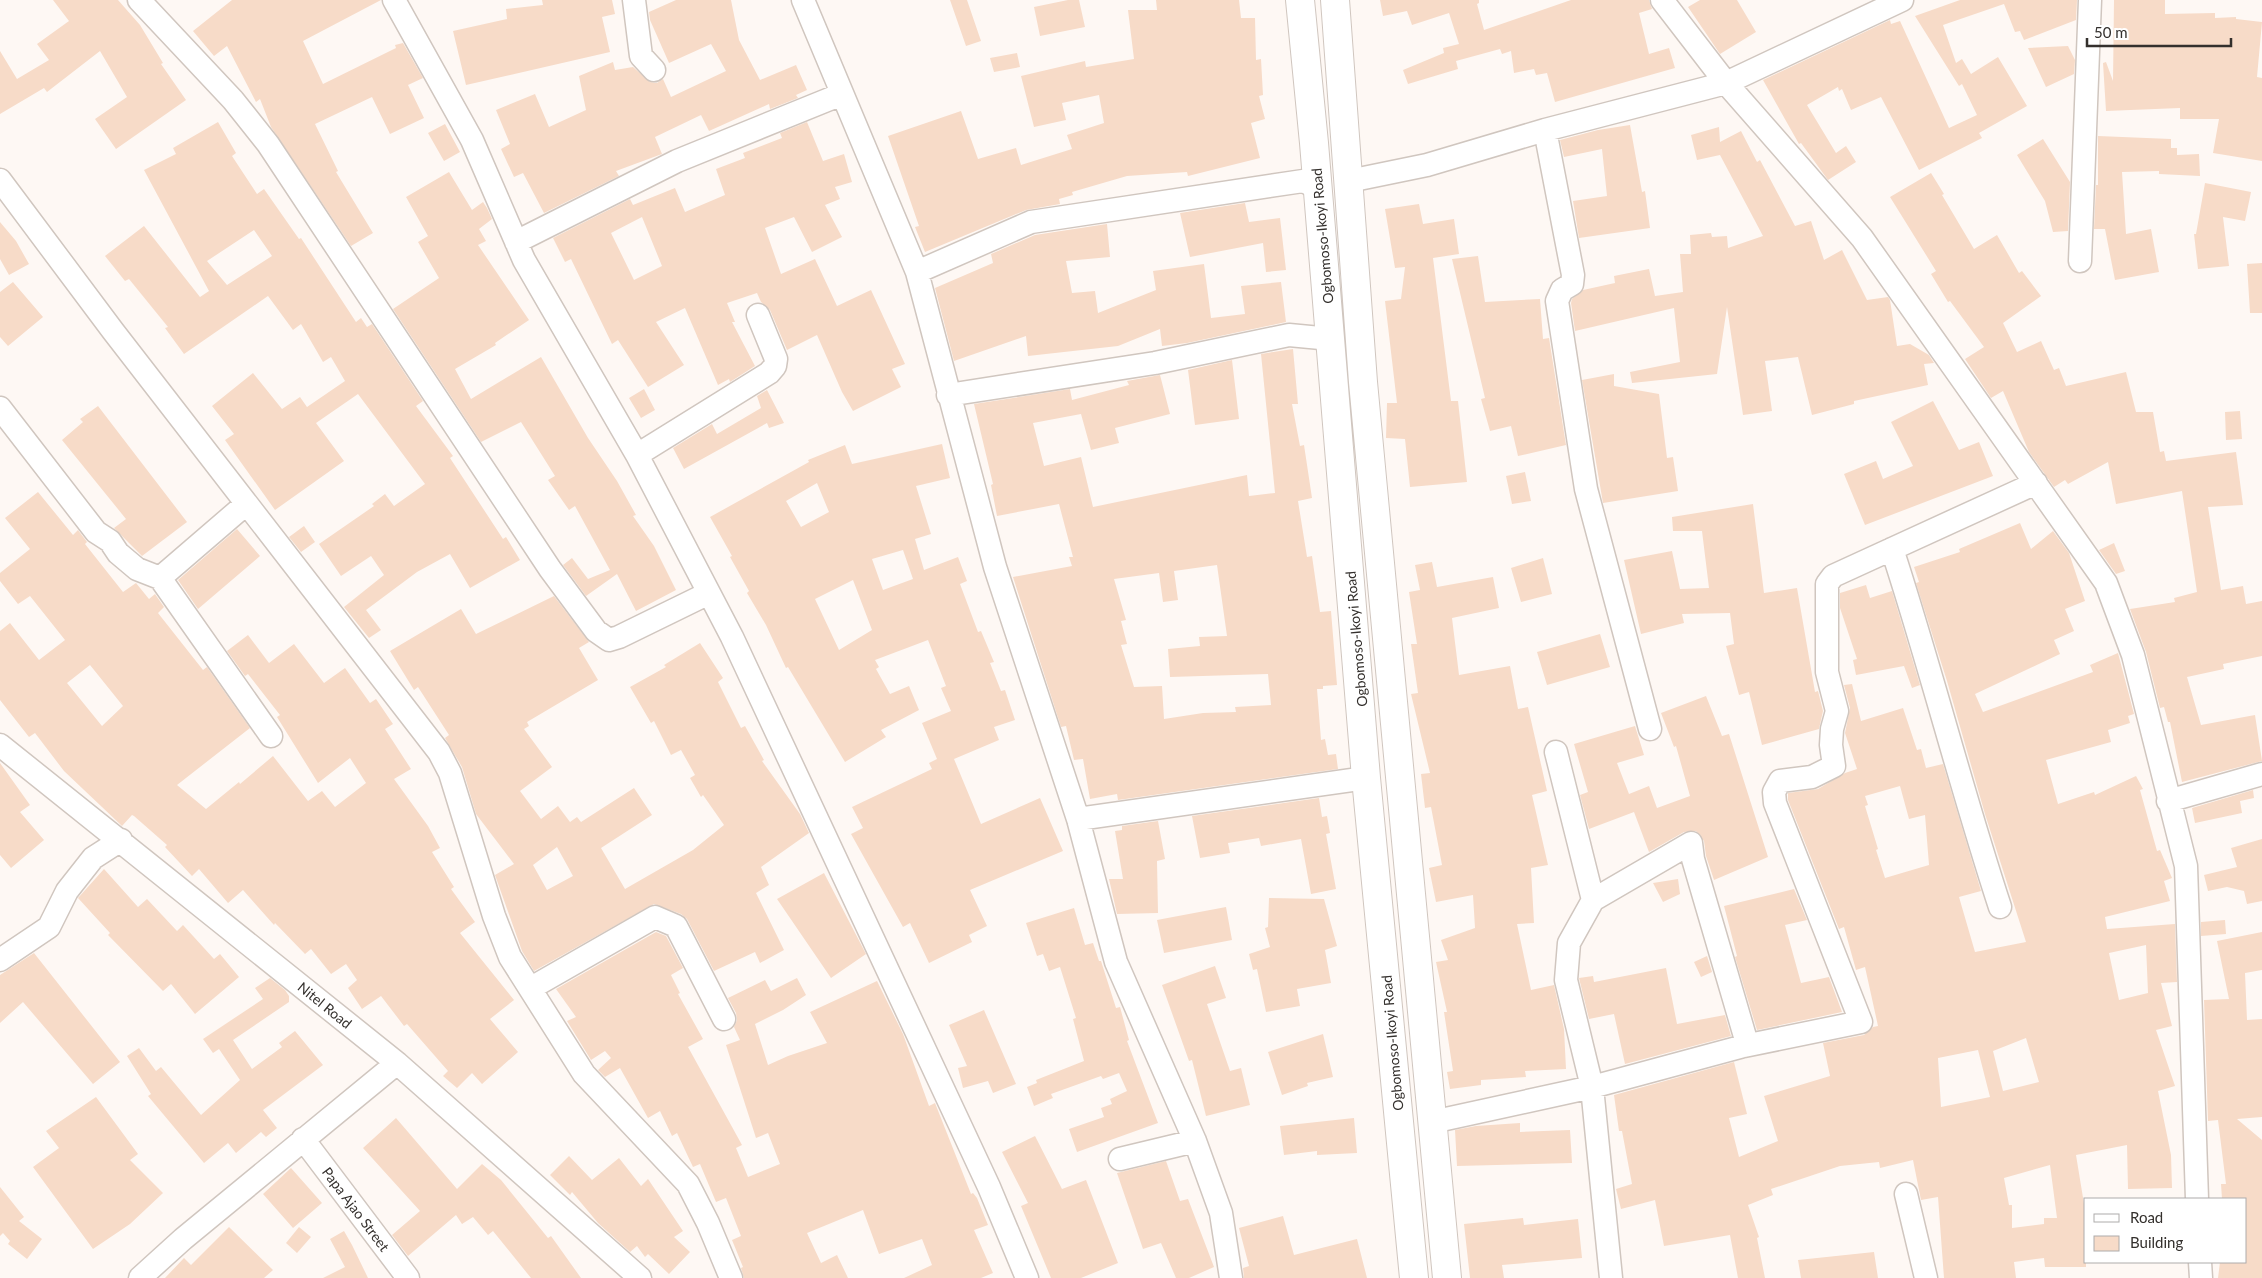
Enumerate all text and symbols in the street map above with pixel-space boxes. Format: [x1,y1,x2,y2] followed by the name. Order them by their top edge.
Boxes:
[2087,15,2231,47] scale bar
[2094,23,2128,41] text: 50 m
[1308,167,1336,305] street label: Ogbomoso-Ikoyi Road
[1342,570,1370,708] street label: Ogbomoso-Ikoyi Road
[1378,974,1406,1112] street label: Ogbomoso-Ikoyi Road
[295,978,355,1032] street label: Nitel Road
[319,1163,393,1255] street label: Papa Ajao Street
[2084,1198,2247,1263] legend
[2130,1208,2163,1226] text: Road
[2130,1233,2183,1251] text: Building

